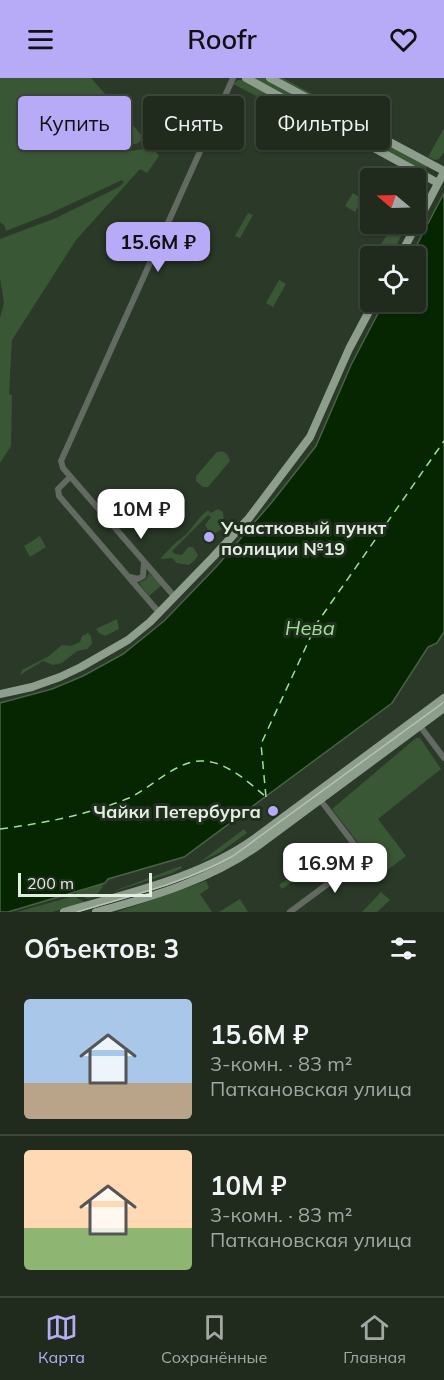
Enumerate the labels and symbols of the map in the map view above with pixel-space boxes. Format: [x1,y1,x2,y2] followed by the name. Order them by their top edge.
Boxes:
[360,168,426,234] north arrow
[103,222,213,273] pin: 15.6M ₽
[99,489,183,540] pin: 10M ₽
[220,516,386,560] place label: Участковый пункт полиции №19
[202,530,216,544] marker: Участковый пункт полиции №19
[285,615,335,640] water label: Нева
[93,800,261,823] place label: Чайки Петербурга
[266,804,280,818] marker: Чайки Петербурга
[280,843,390,894] pin: 16.9M ₽
[18,870,152,898] scale bar

